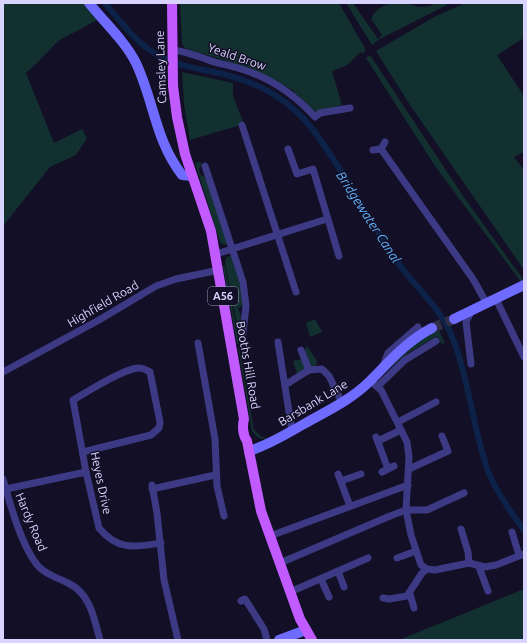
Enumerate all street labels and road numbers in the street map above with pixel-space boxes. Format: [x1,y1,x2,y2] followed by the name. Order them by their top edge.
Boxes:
[153,30,168,104] street label: Camsley Lane
[206,41,269,73] street label: Yeald Brow
[65,278,141,329] street label: Highfield Road
[208,287,238,305] road number: A56
[234,320,263,410] street label: Booths Hill Road
[276,377,350,428] street label: Barsbank Lane
[89,450,114,515] street label: Heyes Drive
[13,491,50,553] street label: Hardy Road

